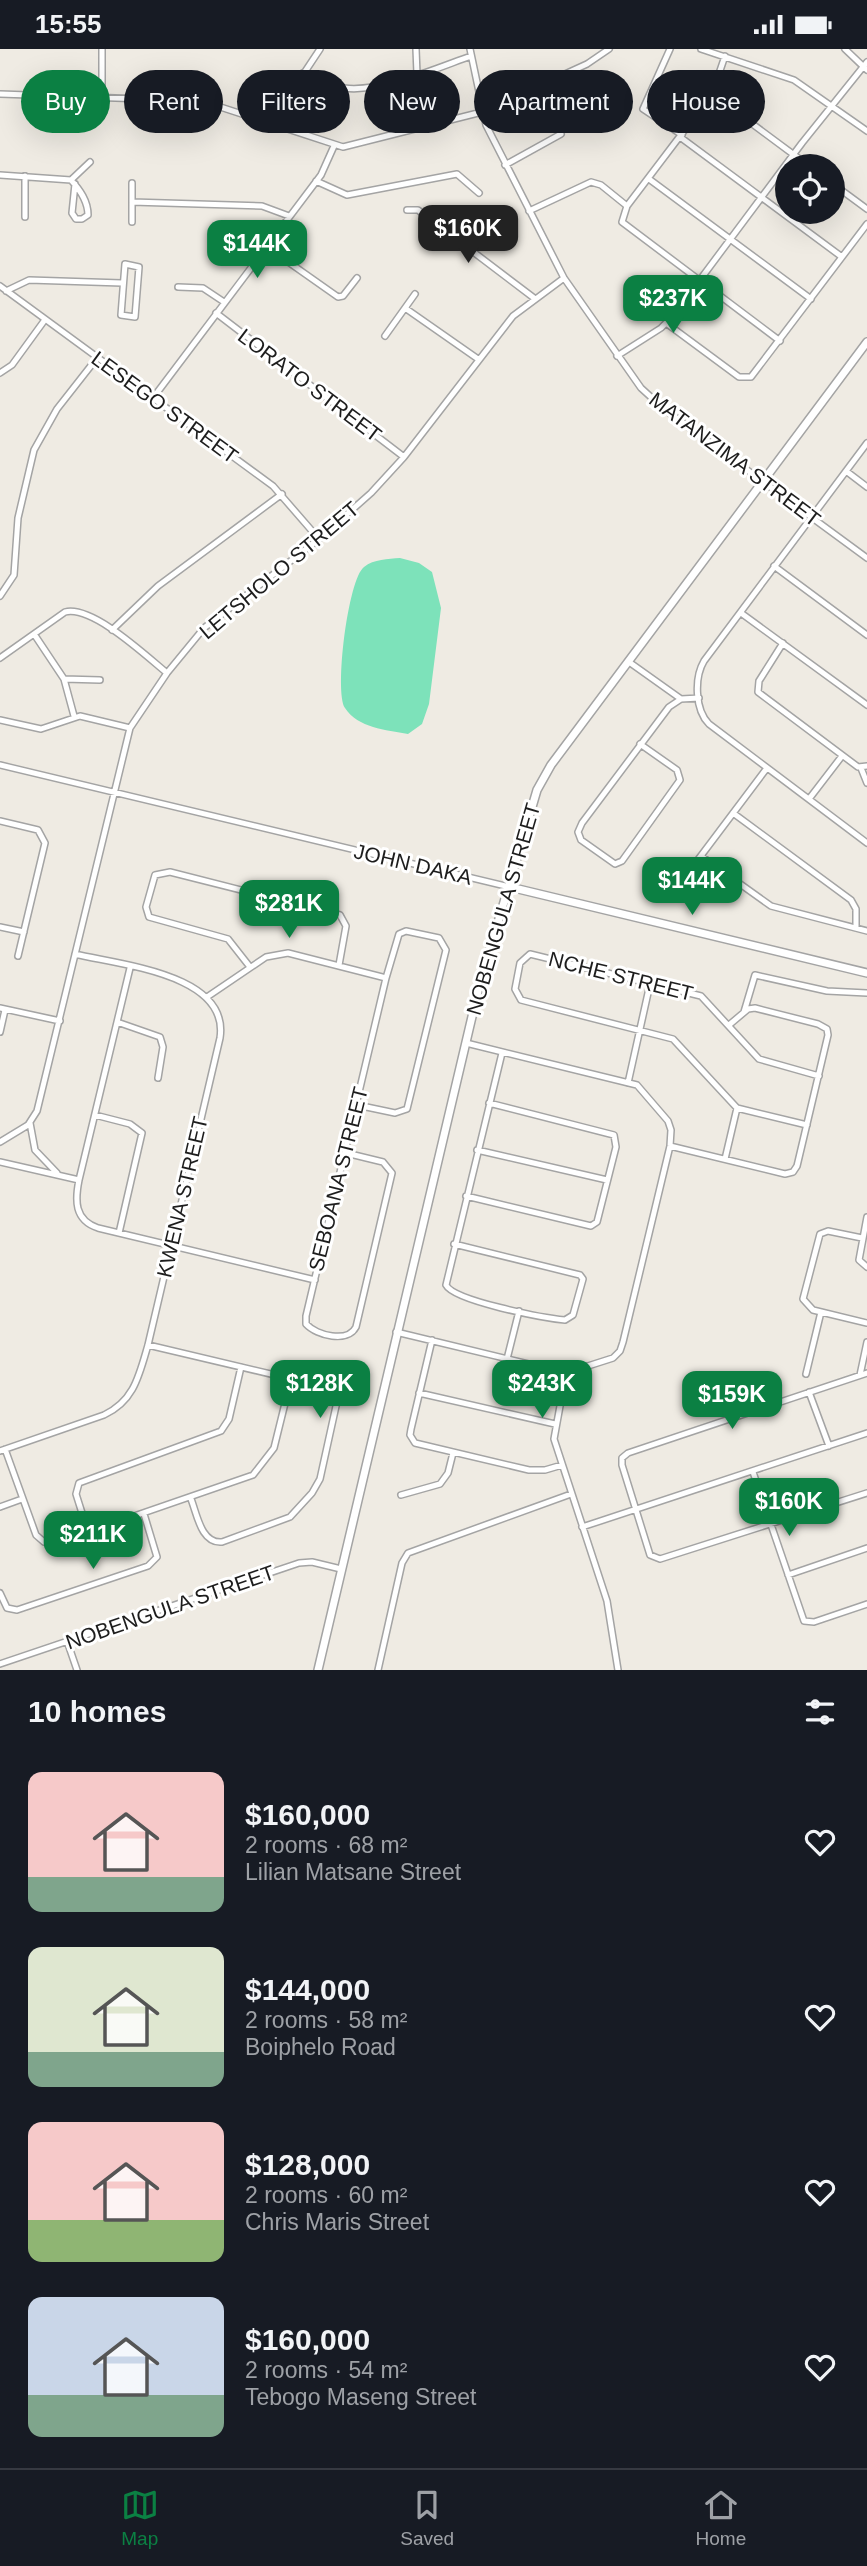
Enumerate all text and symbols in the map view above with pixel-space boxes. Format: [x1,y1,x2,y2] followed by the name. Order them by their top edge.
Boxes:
[35,9,102,39] text: 15:55
[21,70,110,133] chip: Buy
[124,70,223,133] chip: Rent
[237,70,350,133] chip: Filters
[364,70,460,133] chip: New
[474,70,633,133] chip: Apartment
[647,70,765,133] chip: House
[775,154,845,224] map controls
[775,154,845,224] button: locate
[419,205,517,265] pin: $160K
[434,215,502,241] text: $160K
[208,221,306,280] pin: $144K
[223,230,291,256] text: $144K
[624,275,722,335] pin: $237K
[639,285,707,311] text: $237K
[234,324,386,446] street label: LORATO STREET
[87,346,243,468] street label: LESEGO STREET
[645,387,825,531] street label: MATANZIMA STREET
[195,497,363,643] street label: LETSHOLO STREET
[462,800,544,1018] street label: NOBENGULA STREET
[352,839,474,889] street label: JOHN DAKA
[643,857,741,917] pin: $144K
[658,867,726,893] text: $144K
[240,881,338,940] pin: $281K
[255,890,323,916] text: $281K
[546,947,696,1005] street label: NCHE STREET
[304,1084,372,1274] street label: SEBOANA STREET
[152,1114,212,1280] street label: KWENA STREET
[271,1361,369,1420] pin: $128K
[493,1361,591,1420] pin: $243K
[286,1370,354,1396] text: $128K
[508,1370,576,1396] text: $243K
[683,1371,781,1431] pin: $159K
[698,1381,766,1407] text: $159K
[740,1479,838,1538] pin: $160K
[755,1488,823,1514] text: $160K
[44,1511,142,1571] pin: $211K
[60,1521,126,1547] text: $211K
[63,1560,278,1654] street label: NOBENGULA STREET
[801,1693,839,1731] icon: filters
[28,1695,166,1728] text: 10 homes
[245,1798,370,1831] text: $160,000
[84,1800,168,1884] icon: home
[801,1823,839,1861] icon: heart
[245,1832,407,1858] text: 2 rooms · 68 m²
[245,1859,461,1885] text: Lilian Matsane Street
[245,1973,370,2006] text: $144,000
[84,1975,168,2059] icon: home
[801,1998,839,2036] icon: heart
[245,2007,407,2033] text: 2 rooms · 58 m²
[245,2034,396,2060] text: Boiphelo Road
[245,2148,370,2181] text: $128,000
[84,2150,168,2234] icon: home
[801,2173,839,2211] icon: heart
[245,2182,407,2208] text: 2 rooms · 60 m²
[245,2209,429,2235] text: Chris Maris Street
[245,2323,370,2356] text: $160,000
[84,2325,168,2409] icon: home
[801,2348,839,2386] icon: heart
[245,2357,407,2383] text: 2 rooms · 54 m²
[245,2384,476,2410] text: Tebogo Maseng Street
[121,2486,159,2550] tab: Map
[400,2486,454,2550] tab: Saved
[696,2486,746,2550] tab: Home

